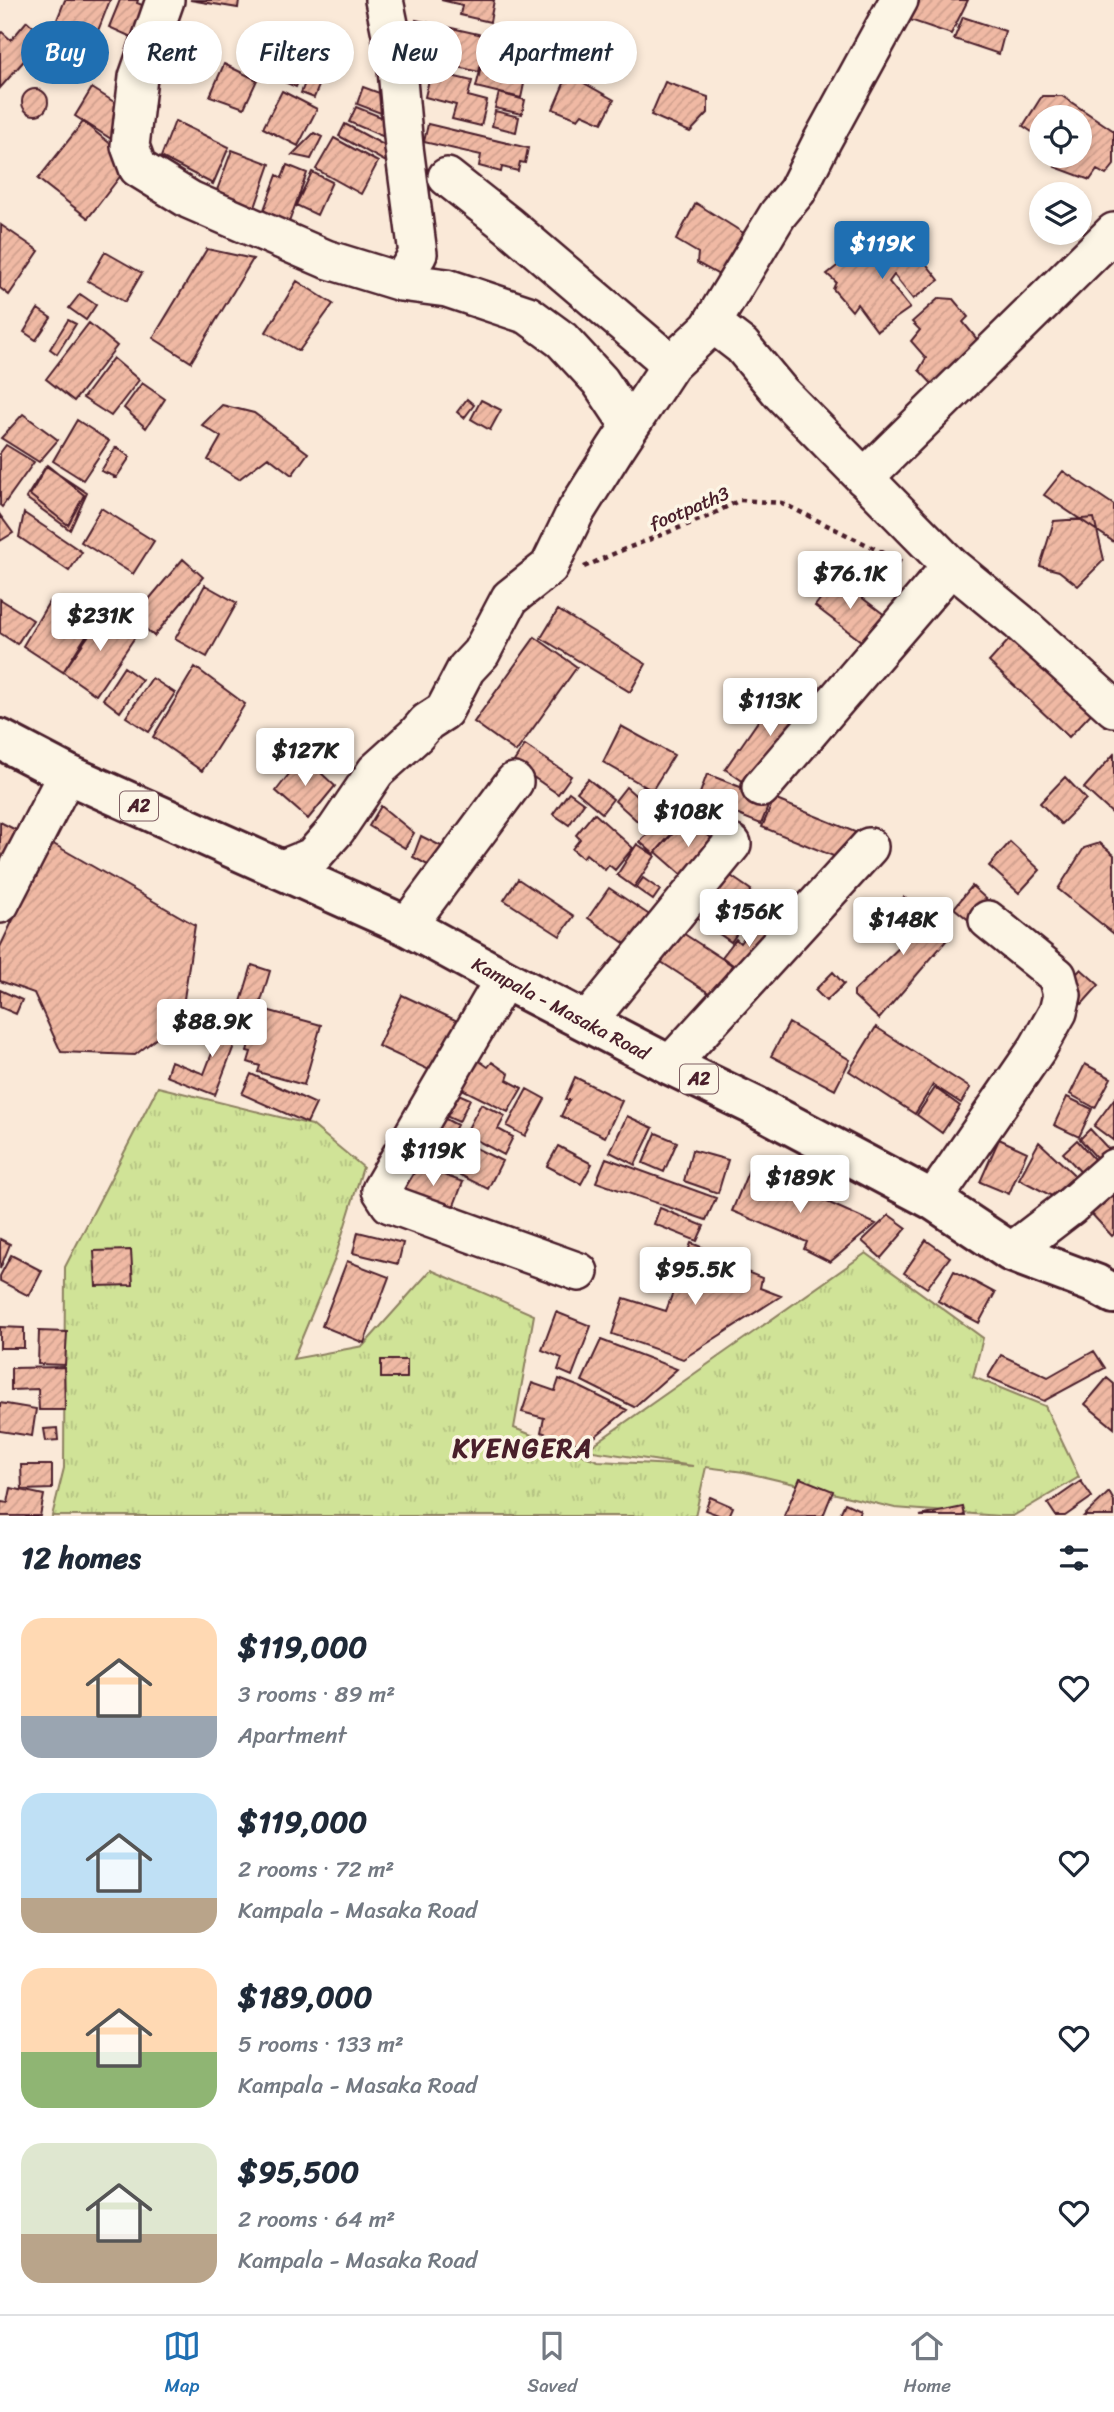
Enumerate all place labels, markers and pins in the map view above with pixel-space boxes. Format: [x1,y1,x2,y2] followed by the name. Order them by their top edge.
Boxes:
[833,222,931,281] pin: $119K
[793,552,907,611] pin: $76.1K
[51,594,149,653] pin: $231K
[721,678,819,738] pin: $113K
[256,728,354,788] pin: $127K
[639,790,737,849] pin: $108K
[700,890,798,949] pin: $156K
[854,898,952,957] pin: $148K
[155,1000,269,1059] pin: $88.9K
[384,1128,482,1188] pin: $119K
[751,1156,849,1215] pin: $189K
[638,1248,752,1307] pin: $95.5K

